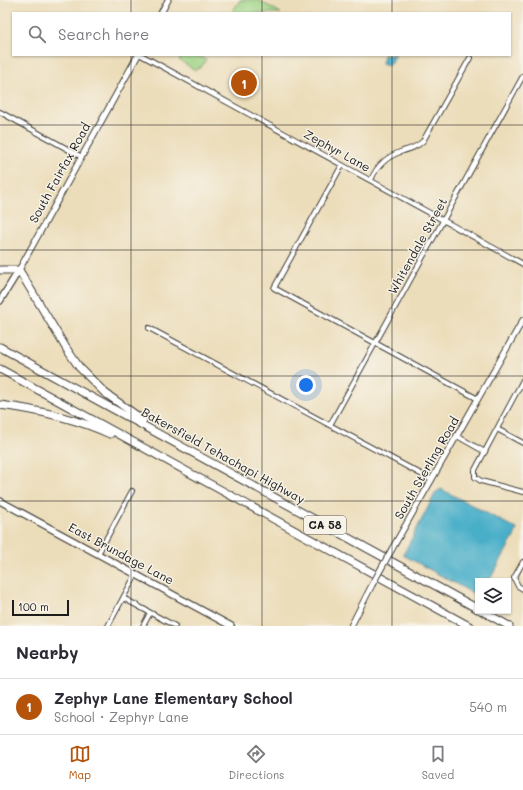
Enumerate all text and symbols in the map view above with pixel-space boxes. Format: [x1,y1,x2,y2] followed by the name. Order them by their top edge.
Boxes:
[12,12,511,56] search box
[26,23,48,45] icon: search
[58,24,149,44] text: Search here
[231,68,257,98] pin: 1
[25,119,94,225] street label: South Fairfax Road
[301,125,374,175] street label: Zephyr Lane
[384,194,450,297] street label: Whitendale Street
[296,375,316,395] your location
[139,403,308,507] street label: Bakersfield Tehachapi Highway
[390,413,462,522] street label: South Sterling Road
[304,516,346,534] road number: CA 58
[66,519,177,588] street label: East Brundage Lane
[475,578,511,614] map controls
[475,578,511,614] button: layers
[12,598,69,617] scale bar
[18,599,49,614] text: 100 m
[16,641,78,663] text: Nearby
[54,688,293,708] text: Zephyr Lane Elementary School
[26,698,32,715] text: 1
[469,698,507,715] text: 540 m
[54,708,189,725] text: School · Zephyr Lane
[69,743,91,782] tab: Map
[228,743,284,782] tab: Directions
[422,743,454,782] tab: Saved

